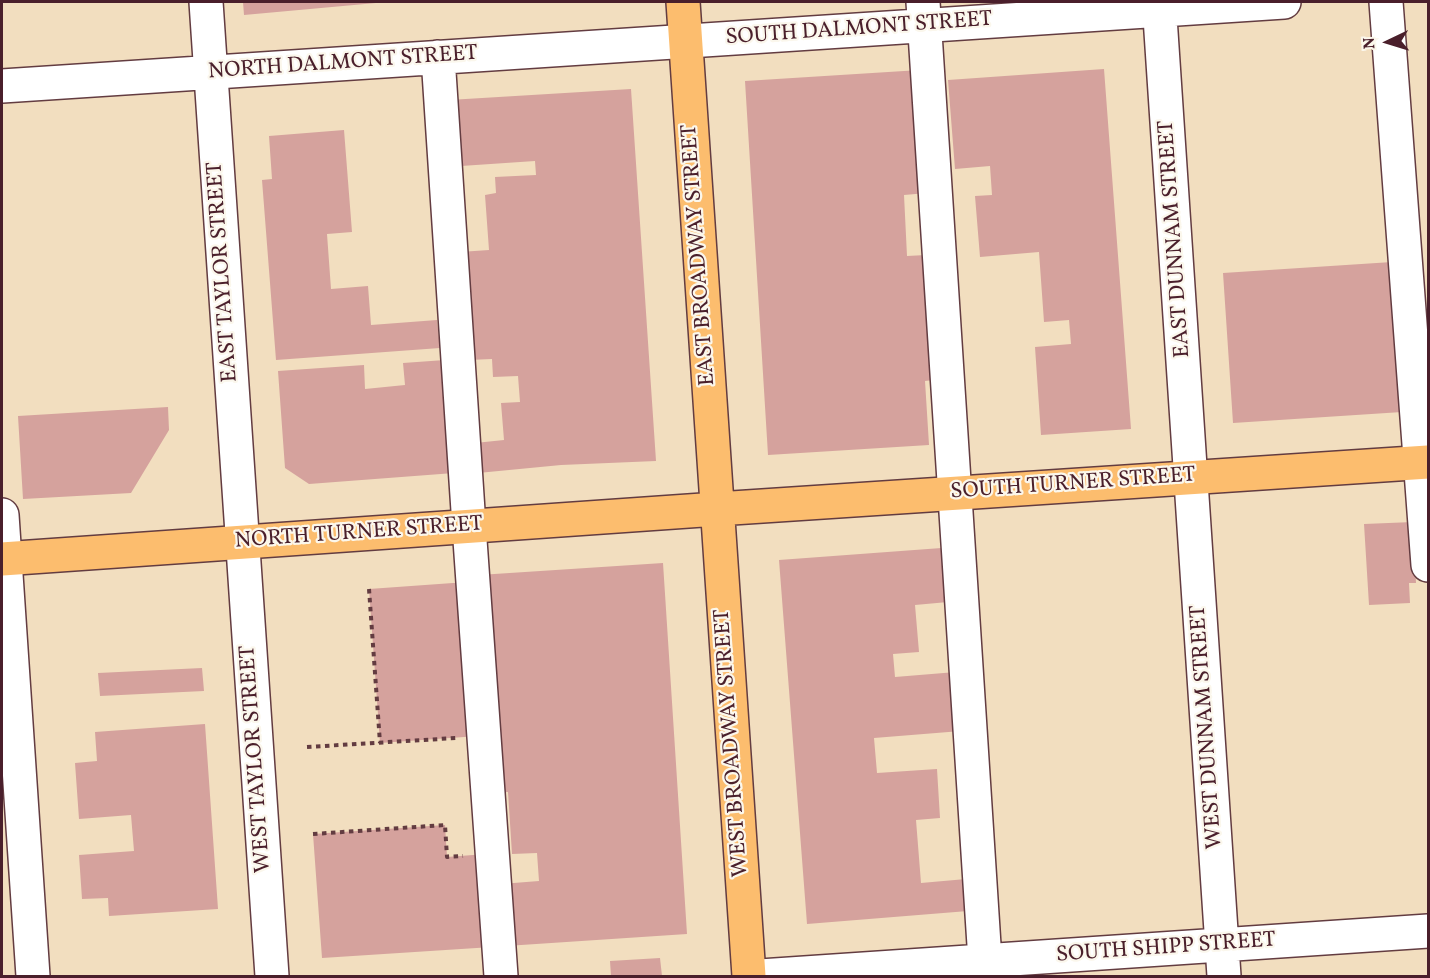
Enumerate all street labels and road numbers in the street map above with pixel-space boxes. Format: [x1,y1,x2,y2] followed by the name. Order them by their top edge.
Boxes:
[725,8,993,52] street label: SOUTH DALMONT STREET
[207,41,479,87] street label: NORTH DALMONT STREET
[1155,119,1197,359] street label: EAST DUNNAM STREET
[678,123,722,387] street label: EAST BROADWAY STREET
[203,161,245,383] street label: EAST TAYLOR STREET
[950,463,1196,507] street label: SOUTH TURNER STREET
[234,512,484,556] street label: NORTH TURNER STREET
[1186,604,1230,850] street label: WEST DUNNAM STREET
[710,608,756,878] street label: WEST BROADWAY STREET
[236,644,278,874] street label: WEST TAYLOR STREET
[1055,928,1277,970] street label: SOUTH SHIPP STREET

